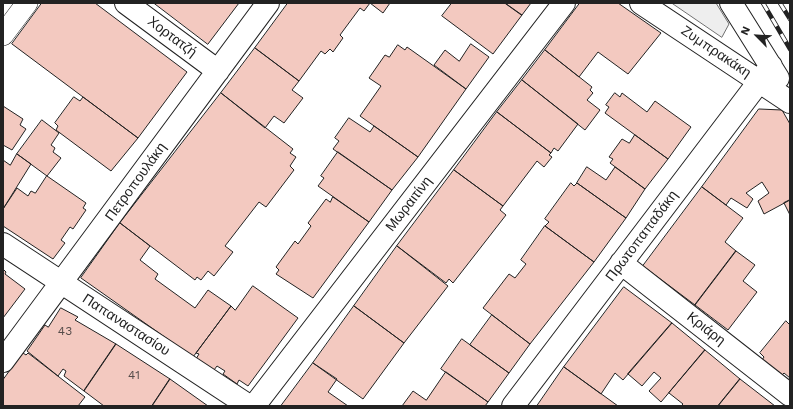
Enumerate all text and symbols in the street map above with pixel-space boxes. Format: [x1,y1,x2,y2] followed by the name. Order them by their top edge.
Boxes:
[144,13,200,61] street label: Χορτατζή
[737,16,777,56] north arrow
[678,22,754,82] street label: Ζυμπρακάκη
[738,25,753,37] text: N
[102,139,170,225] street label: Πετροπουλάκη
[382,173,436,235] street label: Μωραιτίνη
[602,187,682,285] street label: Πρωτοπαπαδάκη
[79,290,173,360] street label: Παπαναστασίου
[683,309,729,349] street label: Κριάρη
[58,324,72,338] house number: 43
[128,368,140,382] house number: 41

